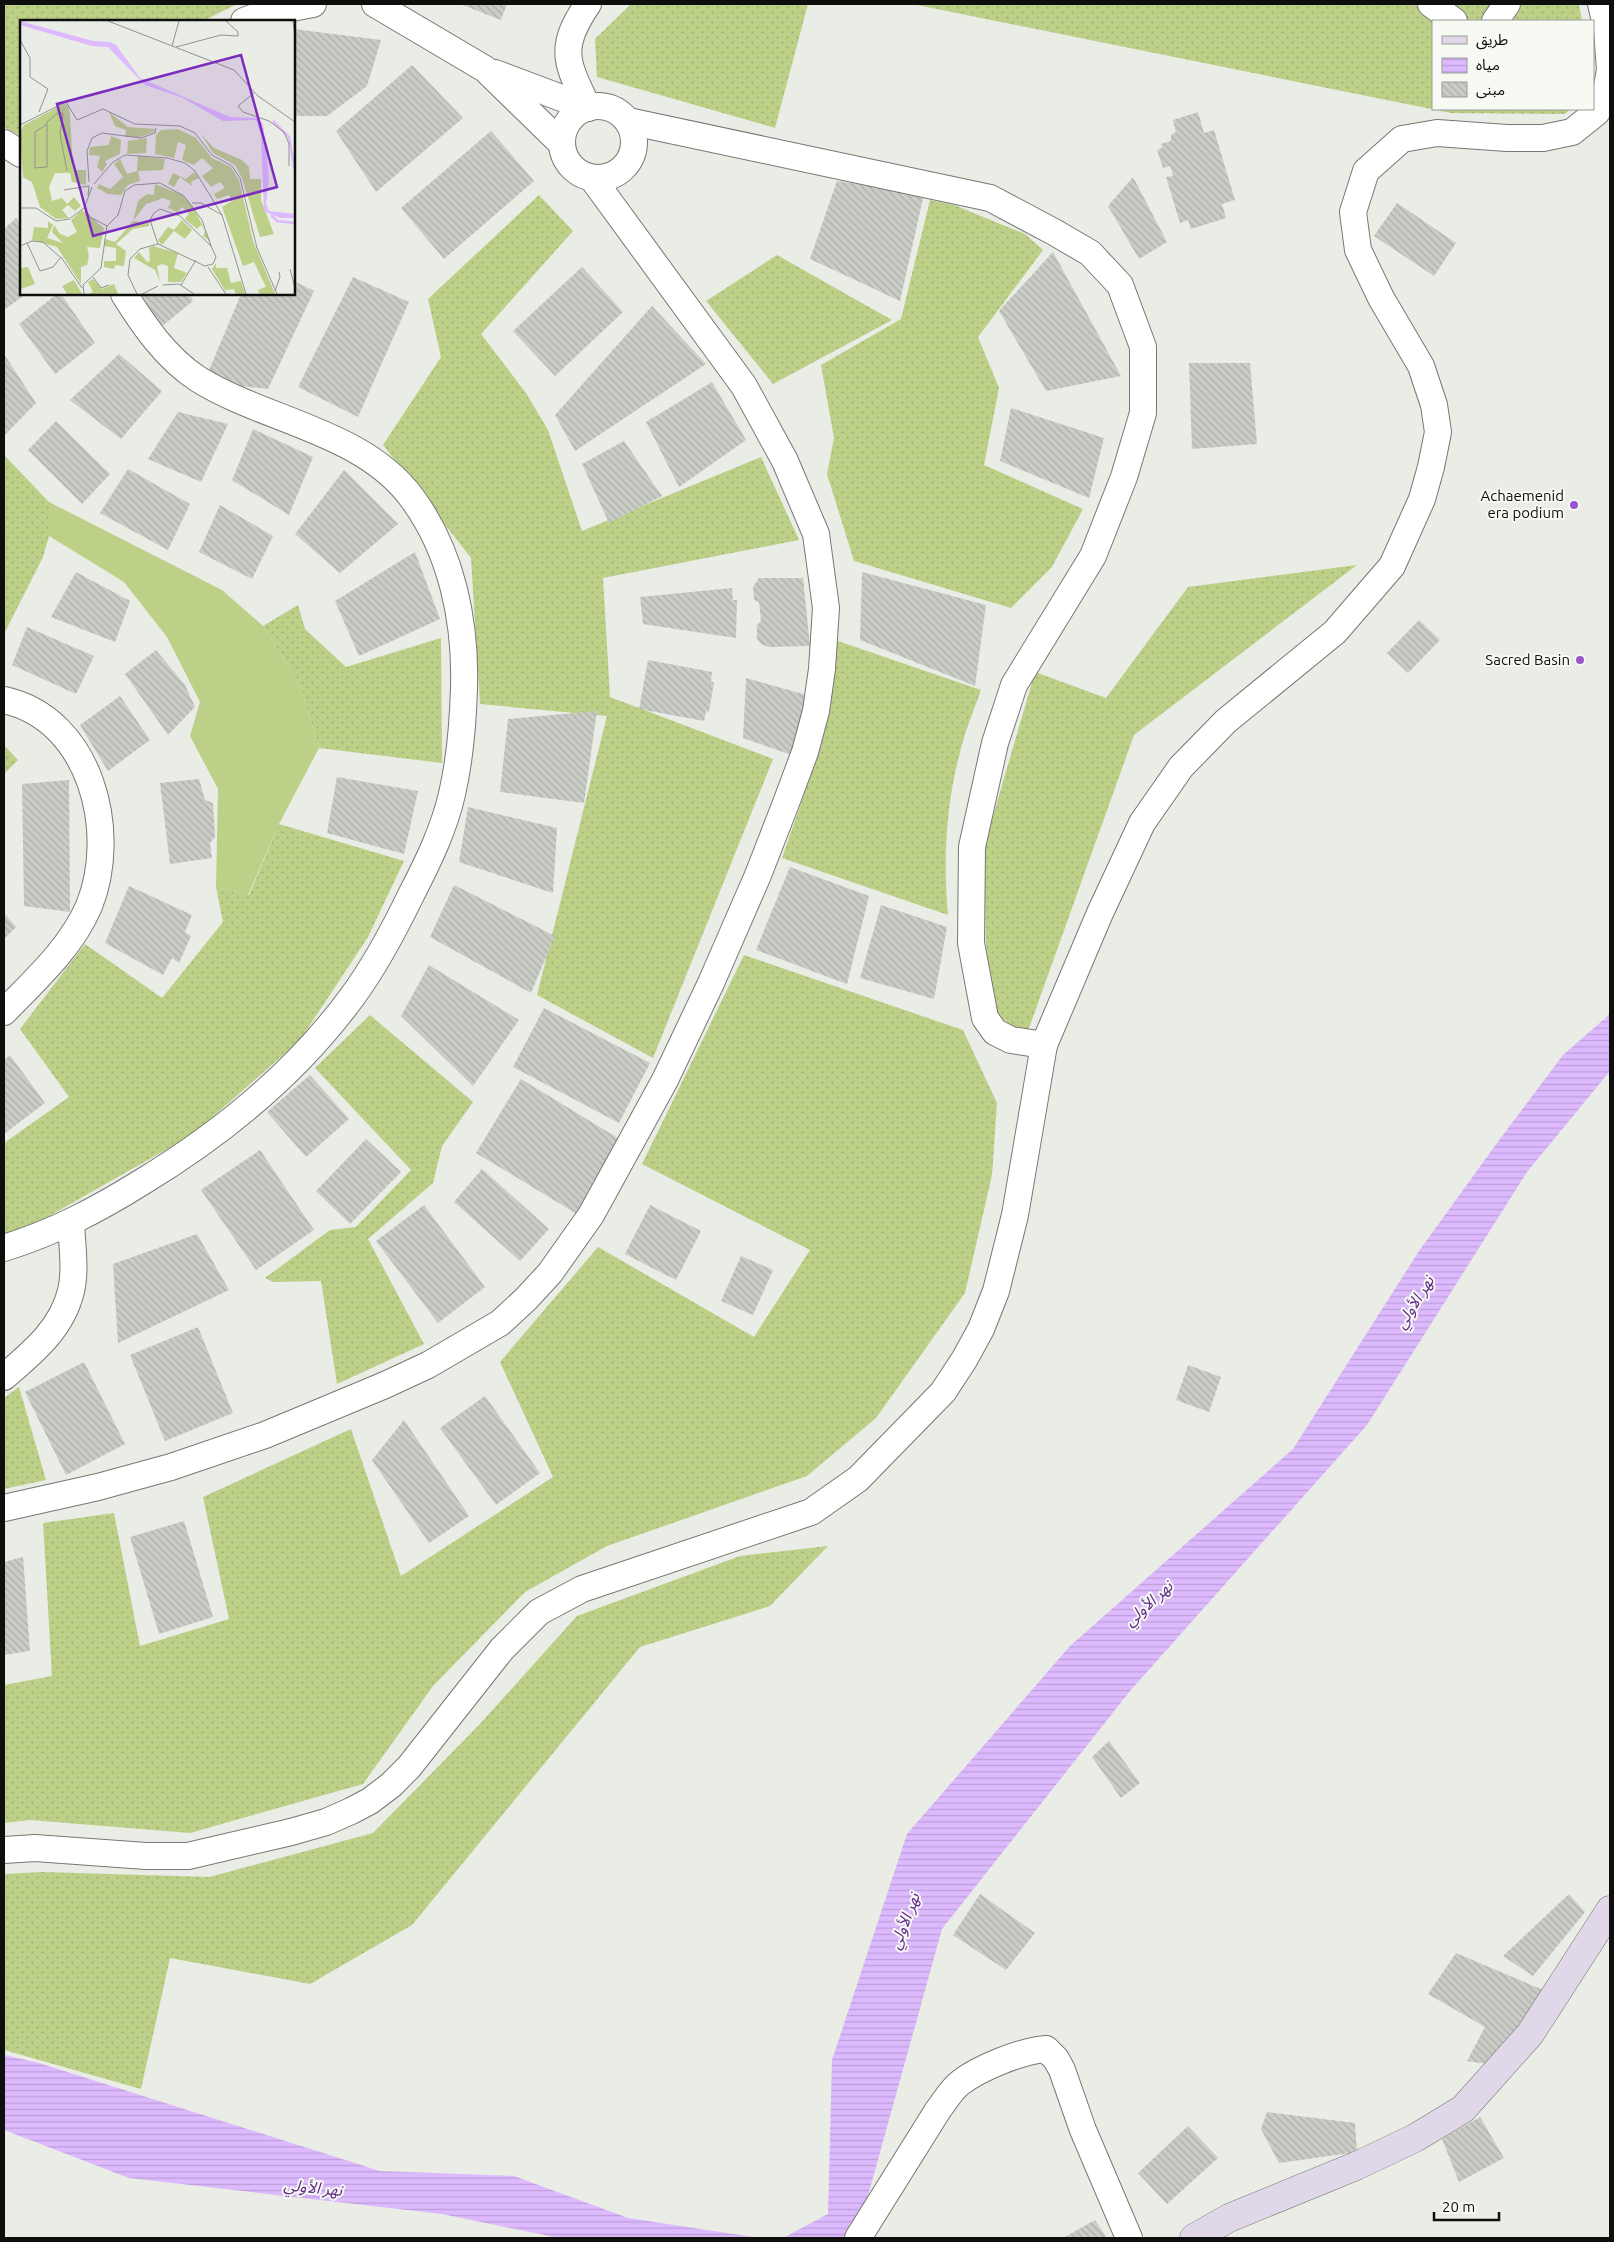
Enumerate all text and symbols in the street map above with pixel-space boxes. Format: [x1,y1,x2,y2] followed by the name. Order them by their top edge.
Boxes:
[20,20,295,295] inset map
[1432,20,1594,110] legend
[1476,31,1508,50] text: طريق
[1476,56,1500,73] text: مياه
[1476,81,1505,99] text: مبنى
[1481,487,1564,521] place label: Achaemenid era podium
[1568,499,1580,511] marker: Achaemenid era podium
[1485,651,1570,668] place label: Sacred Basin
[1574,654,1586,666] marker: Sacred Basin
[1391,1271,1442,1334] water label: نهر الأولي
[1120,1576,1180,1633] water label: نهر الأولي
[885,1889,928,1953] water label: نهر الأولي
[282,2175,345,2204] water label: نهر الأولي
[1434,2190,1499,2222] scale bar
[1442,2198,1475,2215] text: 20 m

